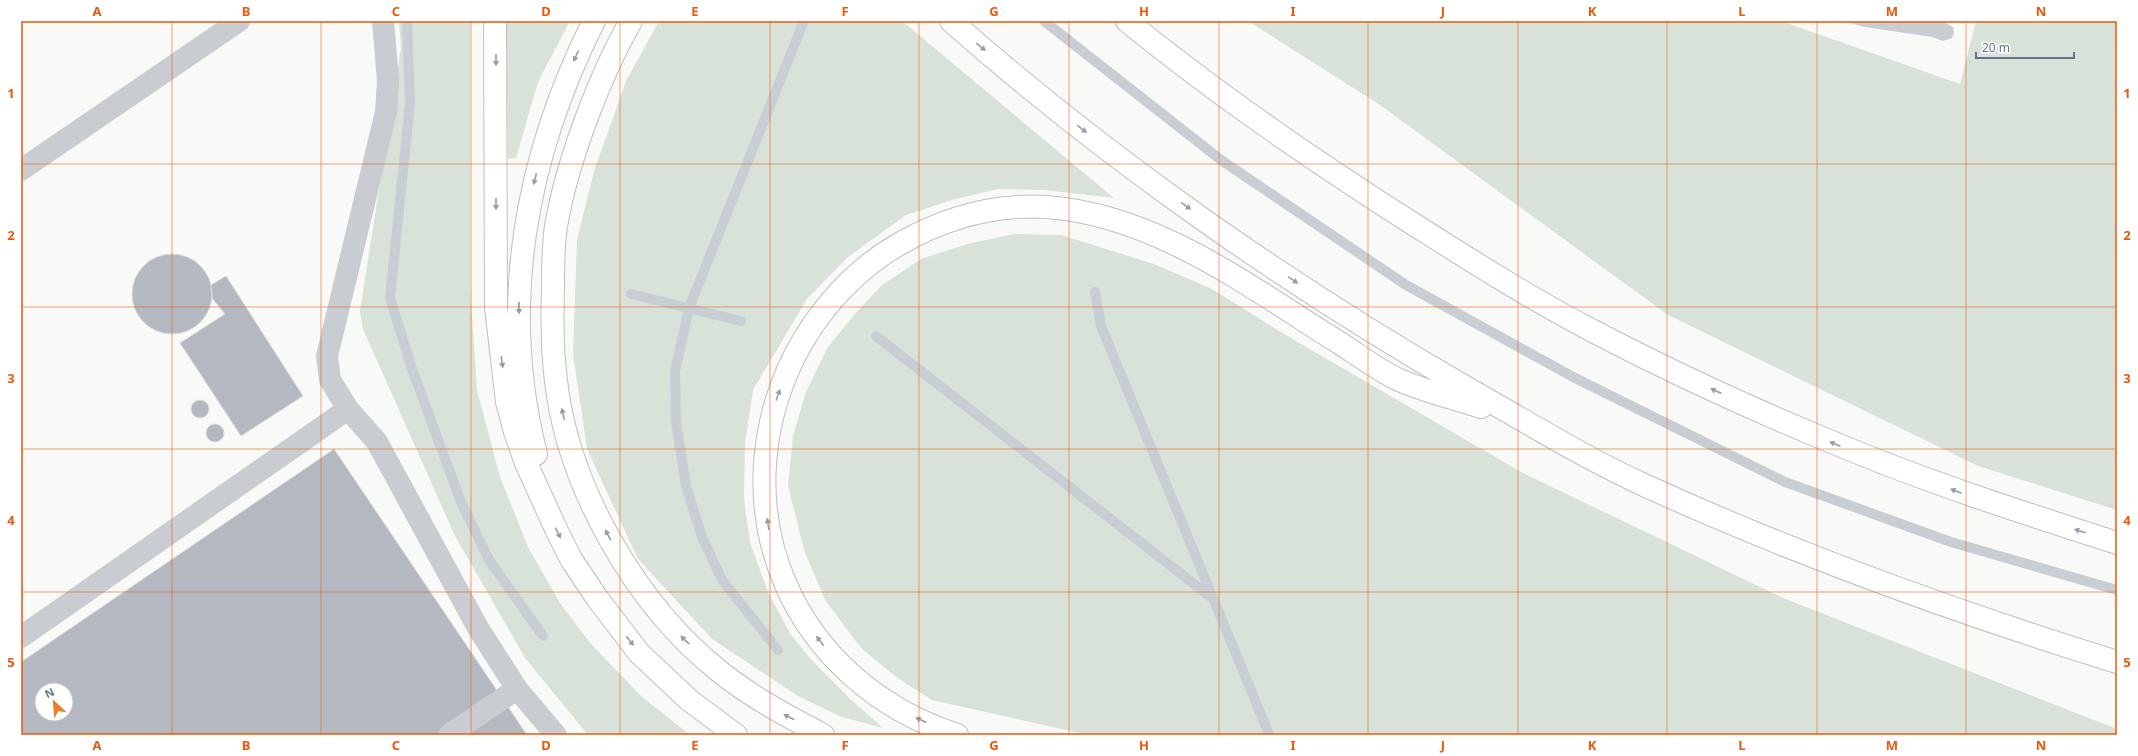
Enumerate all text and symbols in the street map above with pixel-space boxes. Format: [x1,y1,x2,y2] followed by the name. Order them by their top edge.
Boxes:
[93,2,102,20] text: A
[242,2,250,20] text: B
[392,2,400,20] text: C
[541,2,551,20] text: D
[691,2,699,20] text: E
[841,2,849,20] text: F
[989,2,999,20] text: G
[1139,2,1149,20] text: H
[1290,2,1296,20] text: I
[1440,2,1445,20] text: J
[1588,2,1597,20] text: K
[1738,2,1746,20] text: L
[1886,2,1898,20] text: M
[2036,2,2046,20] text: N
[1976,34,2074,60] scale bar
[1982,39,2010,56] text: 20 m
[975,42,986,51] one-way arrow
[573,50,579,62] one-way arrow
[493,54,499,67] one-way arrow
[7,84,15,102] text: 1
[2123,84,2131,102] text: 1
[1076,124,1087,133] one-way arrow
[531,173,537,185] one-way arrow
[493,198,499,211] one-way arrow
[1180,202,1191,210] one-way arrow
[7,226,15,244] text: 2
[2123,226,2131,244] text: 2
[1288,276,1298,284] one-way arrow
[516,302,522,315] one-way arrow
[498,356,505,368] one-way arrow
[7,369,15,387] text: 3
[2123,369,2131,387] text: 3
[1711,388,1722,394] one-way arrow
[776,389,782,401] one-way arrow
[559,408,565,420] one-way arrow
[1829,440,1841,446] one-way arrow
[1950,487,1962,493] one-way arrow
[7,511,15,529] text: 4
[2123,511,2131,529] text: 4
[765,518,771,530] one-way arrow
[555,527,561,538] one-way arrow
[2074,528,2086,534] one-way arrow
[605,530,611,541] one-way arrow
[625,635,634,646] one-way arrow
[680,635,690,644] one-way arrow
[816,636,824,646] one-way arrow
[7,653,15,671] text: 5
[2123,653,2131,671] text: 5
[34,682,74,722] north arrow
[42,684,57,701] text: N
[783,714,794,720] one-way arrow
[915,717,927,724] one-way arrow
[93,736,102,754] text: A
[242,736,250,754] text: B
[392,736,400,754] text: C
[541,736,551,754] text: D
[691,736,699,754] text: E
[841,736,849,754] text: F
[989,736,999,754] text: G
[1139,736,1149,754] text: H
[1290,736,1296,754] text: I
[1440,736,1445,754] text: J
[1588,736,1597,754] text: K
[1738,736,1746,754] text: L
[1886,736,1898,754] text: M
[2036,736,2046,754] text: N

